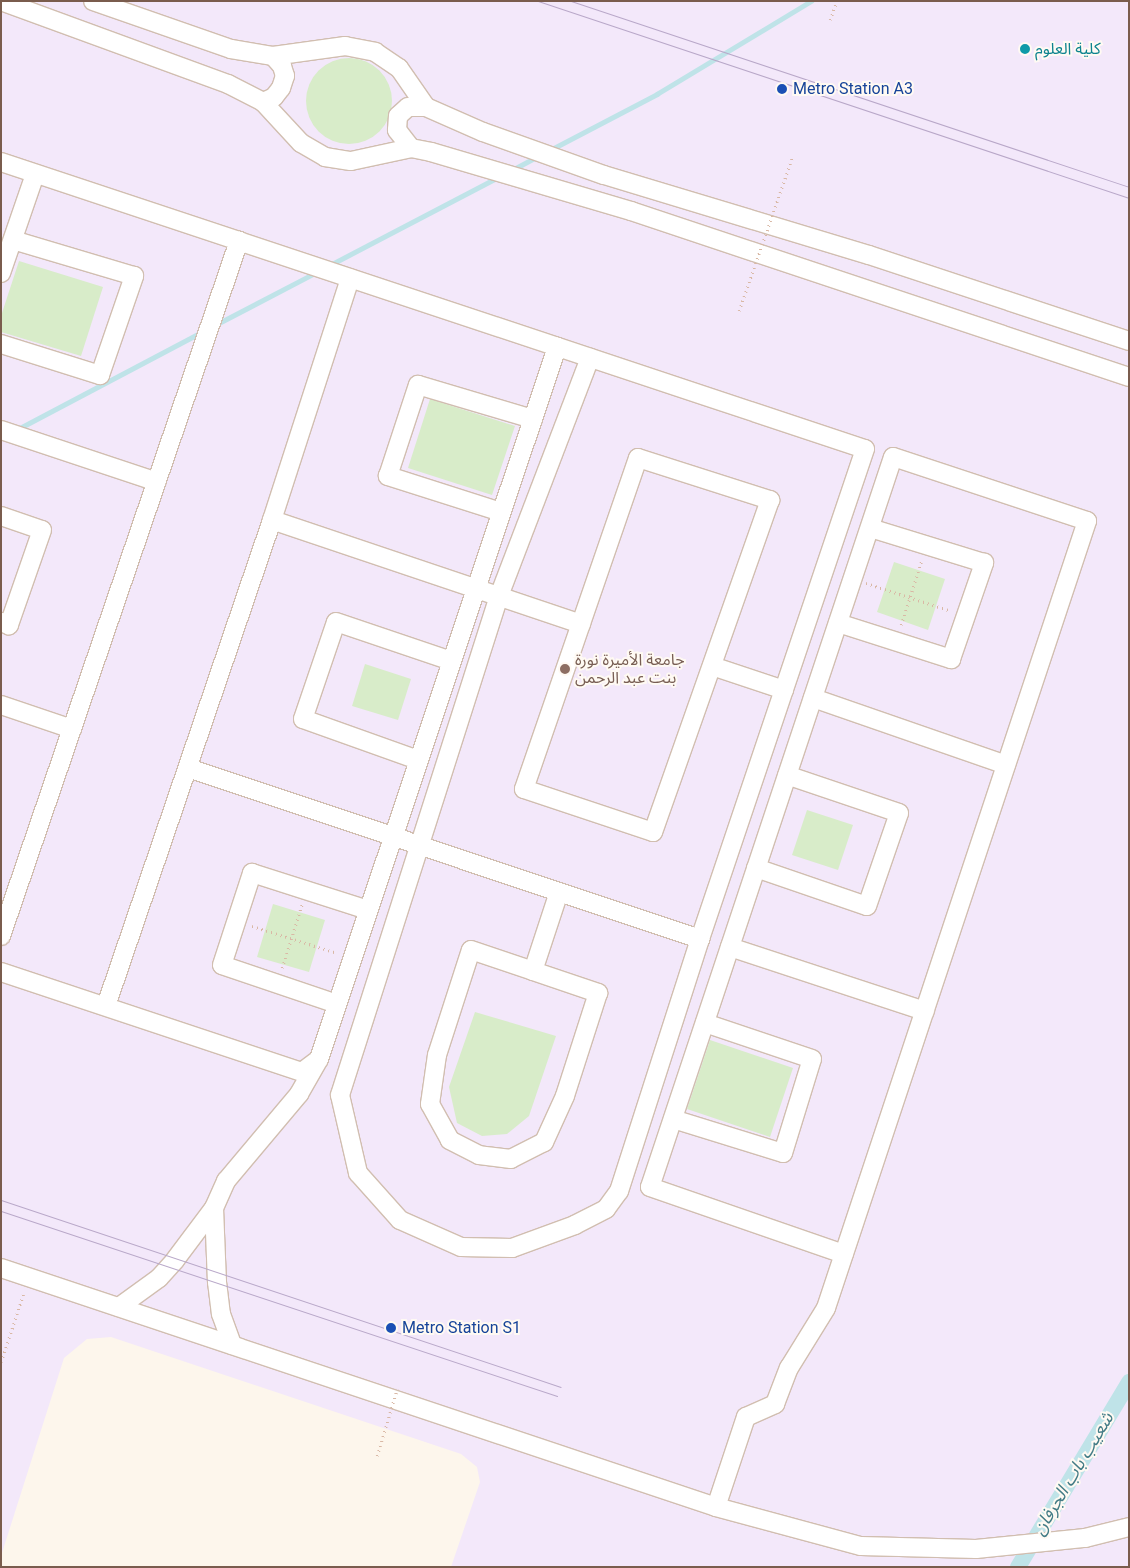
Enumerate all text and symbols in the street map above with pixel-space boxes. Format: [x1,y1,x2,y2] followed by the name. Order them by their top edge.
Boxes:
[1035,39,1101,59] place label: كلية العلوم
[1019,43,1031,55] marker: كلية العلوم
[793,79,913,99] place label: Metro Station A3
[775,82,789,96] marker: Metro Station A3
[575,650,685,688] place label: جامعة الأميرة نورة بنت عبد الرحمن
[559,663,571,675] marker: جامعة الأميرة نورة بنت عبد الرحمن
[402,1318,521,1338] place label: Metro Station S1
[384,1321,398,1335] marker: Metro Station S1
[1028,1409,1118,1539] water label: شعيب باب الجرفان

